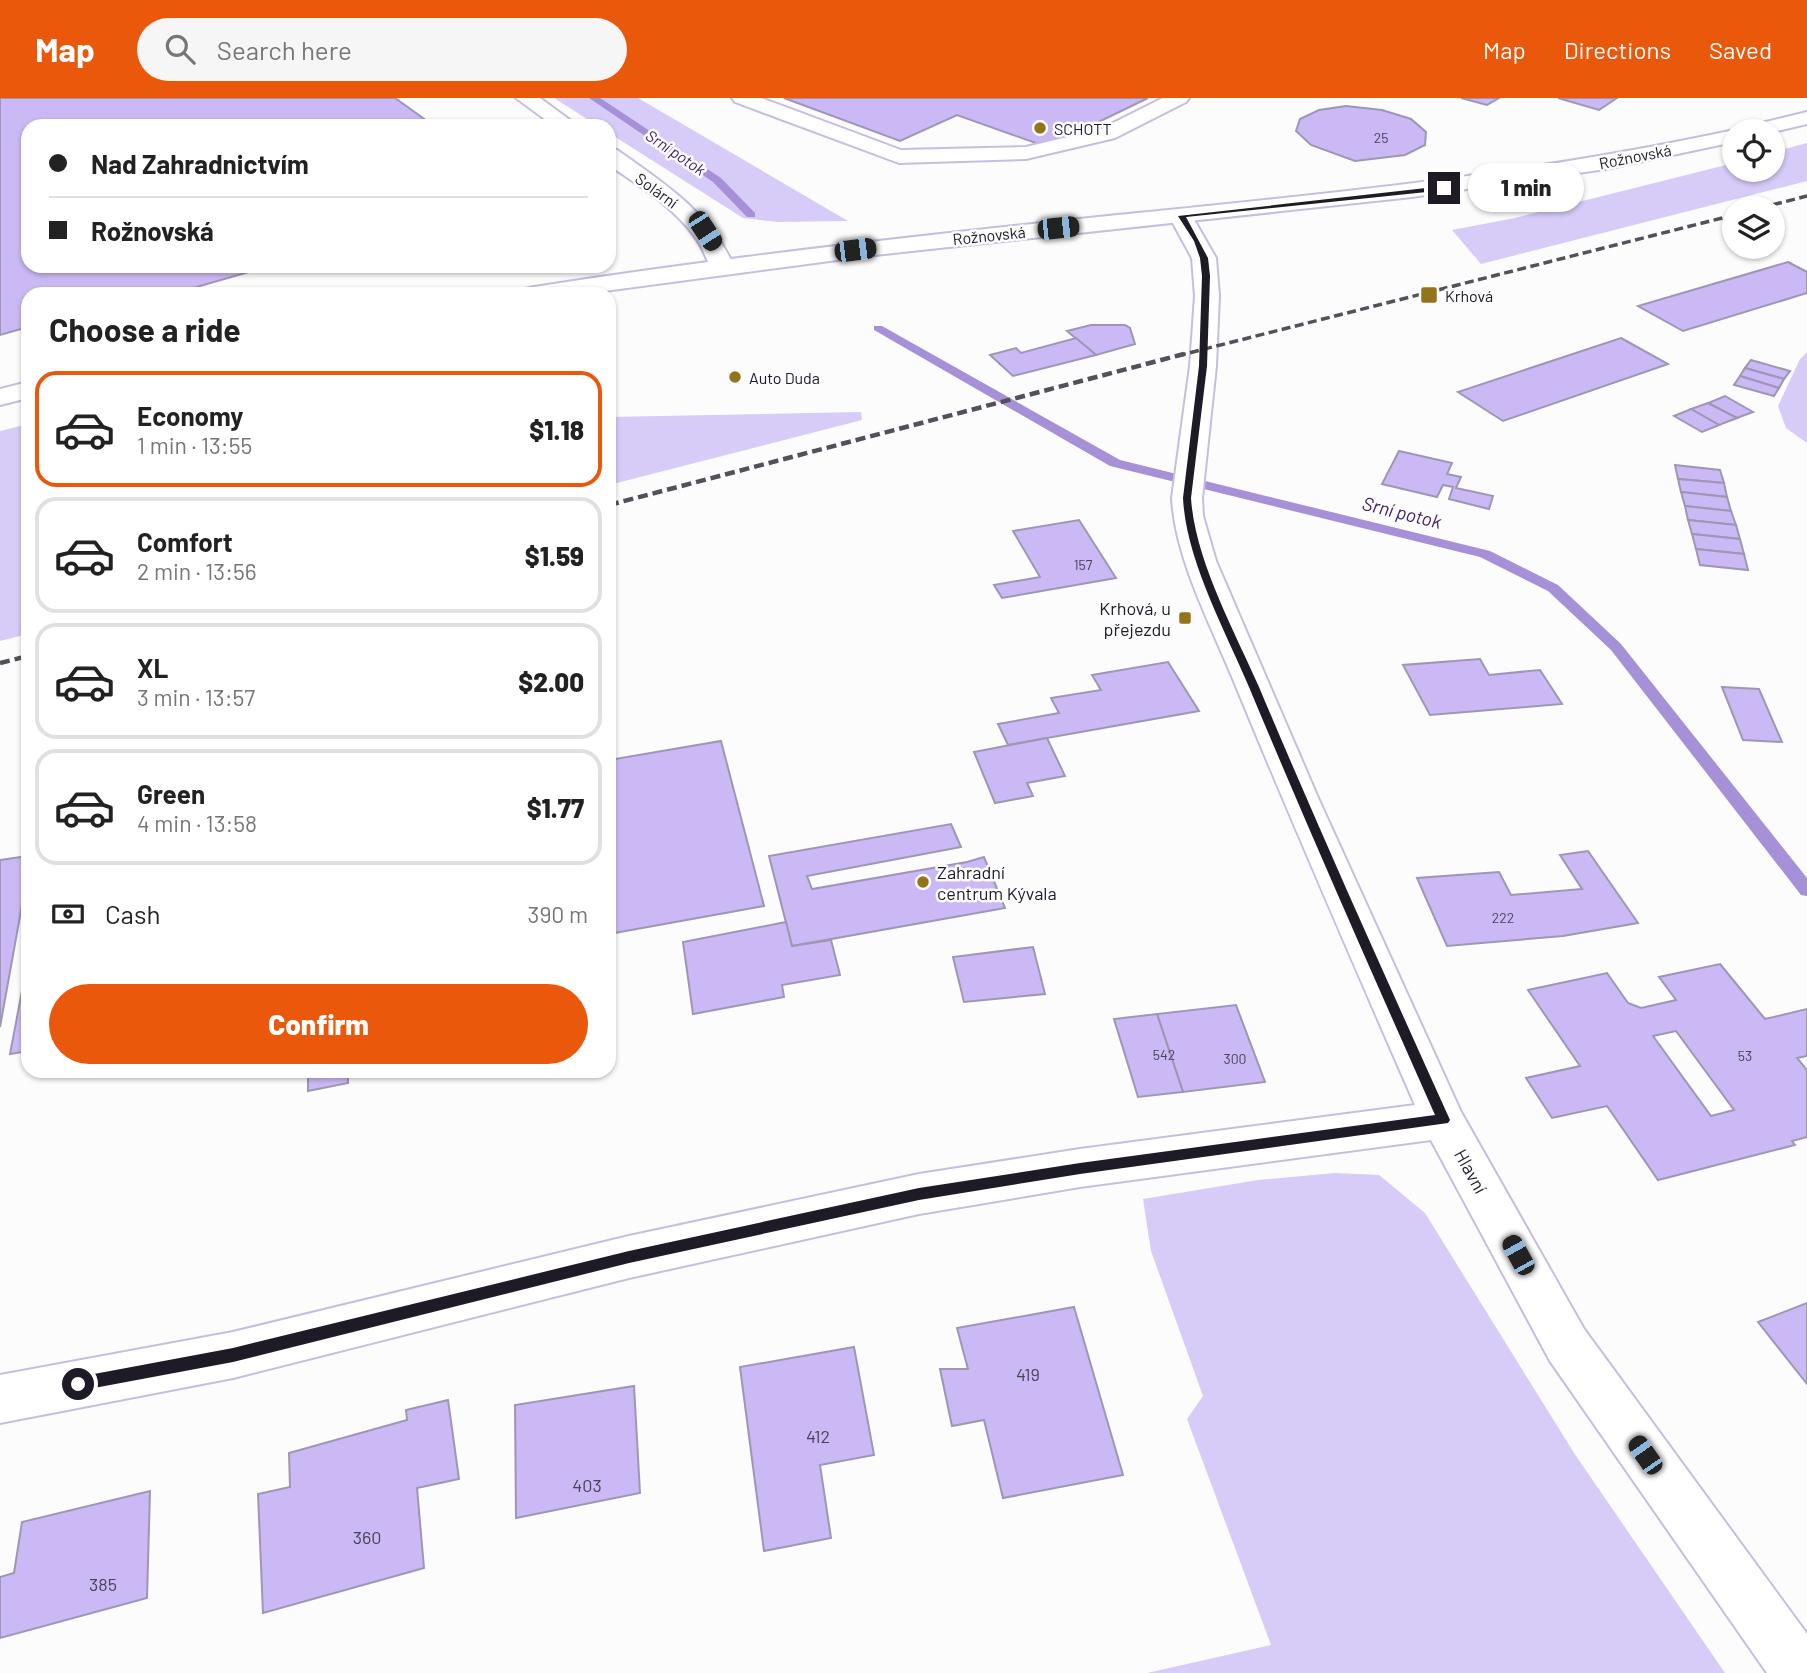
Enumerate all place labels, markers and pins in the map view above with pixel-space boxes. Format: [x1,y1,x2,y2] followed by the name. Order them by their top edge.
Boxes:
[1054,119,1112,138] place label: SCHOTT
[1032,120,1048,136] marker: SCHOTT
[1419,285,1439,305] marker: Krhová
[1445,286,1493,305] place label: Krhová
[749,368,820,387] place label: Auto Duda
[727,369,743,385] marker: Auto Duda
[1099,597,1171,640] place label: Krhová, u přejezdu
[1177,610,1193,626] marker: Krhová, u přejezdu
[937,861,1057,904] place label: Zahradní centrum Kývala
[915,874,931,890] marker: Zahradní centrum Kývala

